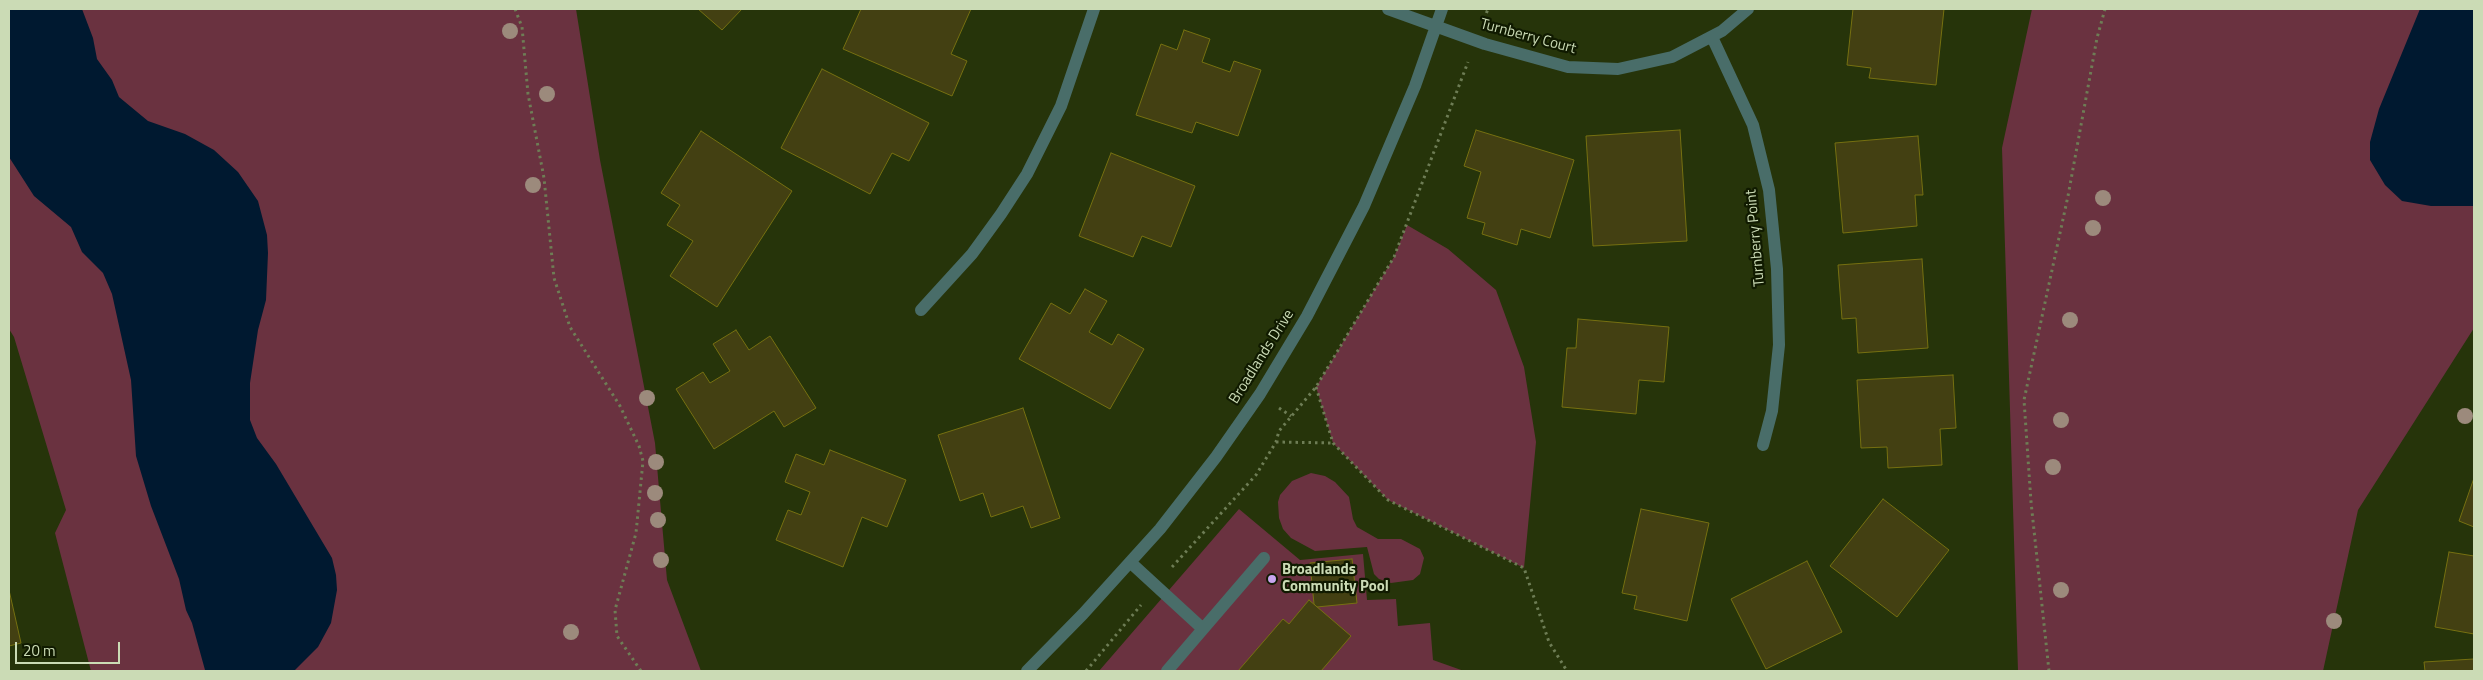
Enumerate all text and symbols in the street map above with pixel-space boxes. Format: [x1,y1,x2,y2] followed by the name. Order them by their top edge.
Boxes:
[1478,16,1578,58] street label: Turnberry Court
[1743,189,1769,287] street label: Turnberry Point
[1226,307,1298,407] street label: Broadlands Drive
[1282,561,1389,596] place label: Broadlands Community Pool
[1266,573,1278,585] marker: Broadlands Community Pool
[18,632,122,664] scale bar
[23,639,56,662] text: 20 m

